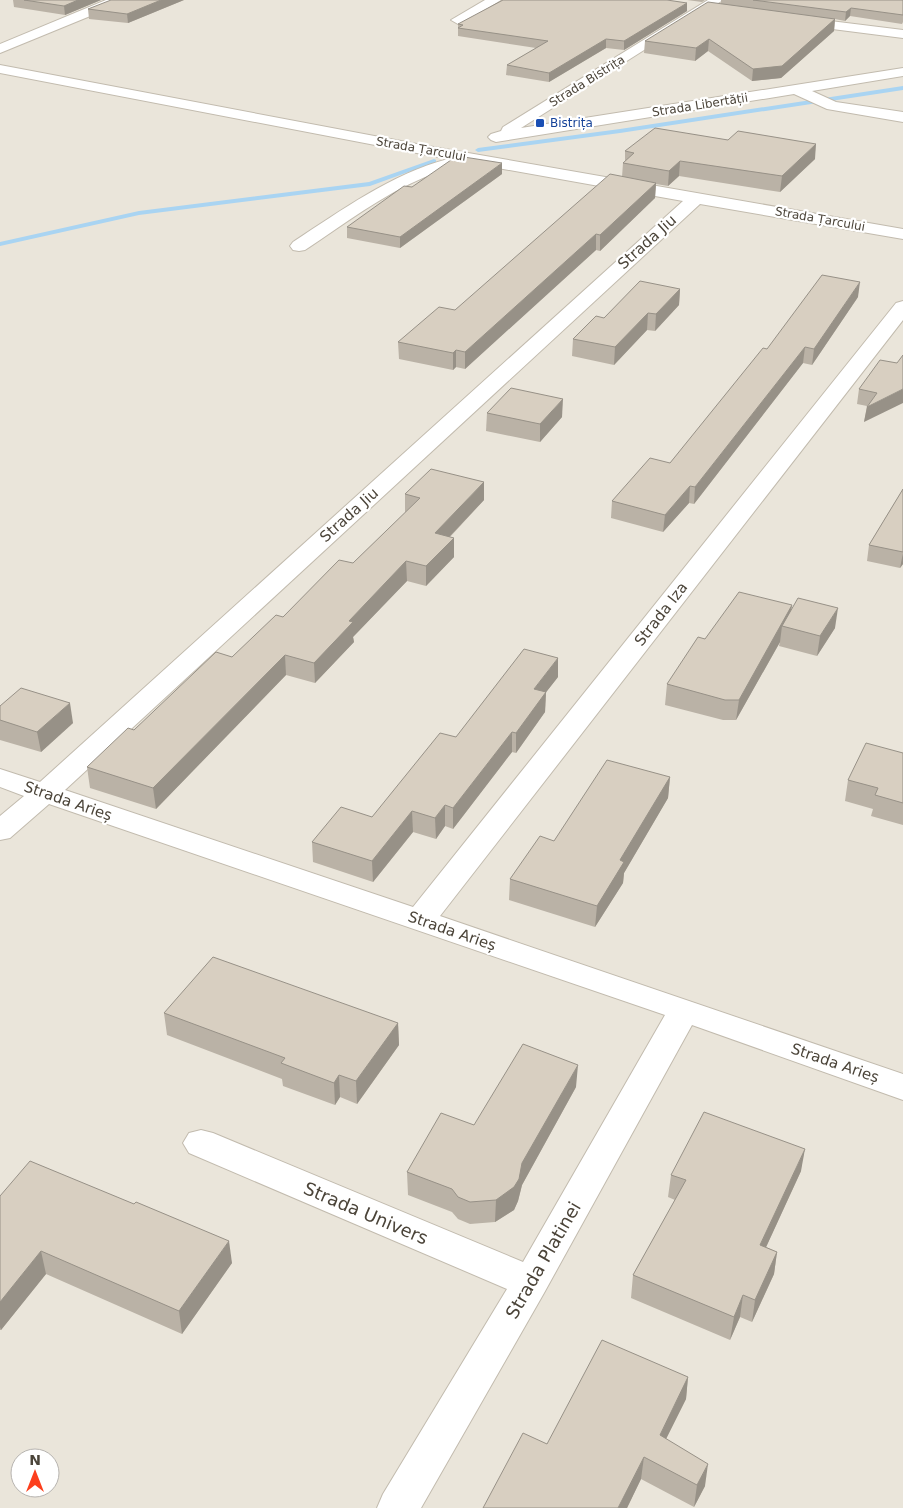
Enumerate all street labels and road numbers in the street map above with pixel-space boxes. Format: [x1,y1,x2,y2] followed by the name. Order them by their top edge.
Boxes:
[547,52,627,110] street label: Strada Bistrița
[651,91,749,119] street label: Strada Libertății
[375,134,467,164] street label: Strada Țarcului
[774,204,866,234] street label: Strada Țarcului
[614,211,680,273] street label: Strada Jiu
[316,484,382,546] street label: Strada Jiu
[631,579,691,649] street label: Strada Iza
[22,778,115,825] street label: Strada Arieș
[406,908,499,955] street label: Strada Arieș
[789,1040,882,1087] street label: Strada Arieș
[301,1177,431,1249] street label: Strada Univers
[501,1198,585,1322] street label: Strada Platinei

